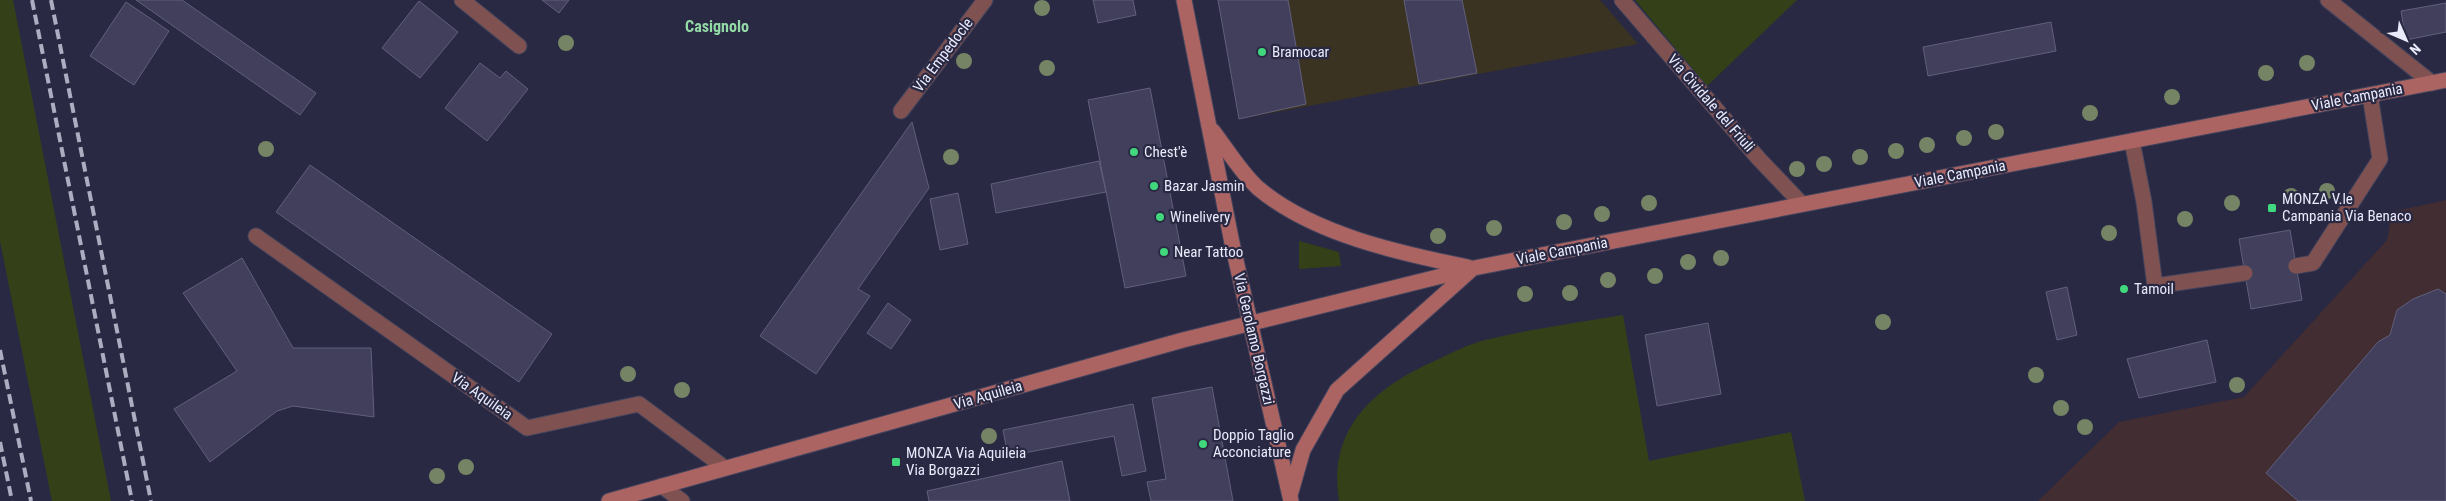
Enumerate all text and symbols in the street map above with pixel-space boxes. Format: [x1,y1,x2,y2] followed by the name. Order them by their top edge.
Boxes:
[909,14,977,96] street label: Via Empedocle
[2381,15,2431,65] north arrow
[685,17,749,36] district label: Casignolo
[2407,41,2424,58] text: N
[1272,43,1330,61] place label: Bramocar
[1256,46,1268,58] marker: Bramocar
[1664,51,1758,155] street label: Via Cividale del Friuli
[2310,79,2404,115] street label: Viale Campania
[1144,143,1187,161] place label: Chest'è
[1128,146,1140,158] marker: Chest'è
[1913,156,2007,192] street label: Viale Campania
[1164,177,1244,195] place label: Bazar Jasmin
[1148,180,1160,192] marker: Bazar Jasmin
[2282,190,2412,225] place label: MONZA V.le Campania Via Benaco
[2266,202,2278,214] marker: MONZA V.le Campania Via Benaco
[1170,208,1230,226] place label: Winelivery
[1154,211,1166,223] marker: Winelivery
[1515,233,1609,269] street label: Viale Campania
[1174,243,1243,261] place label: Near Tattoo
[1158,246,1170,258] marker: Near Tattoo
[1230,271,1278,407] street label: Via Gerolamo Borgazzi
[2134,280,2174,298] place label: Tamoil
[2118,283,2130,295] marker: Tamoil
[448,368,516,424] street label: Via Aquileia
[952,377,1024,413] street label: Via Aquileia
[1213,426,1294,461] place label: Doppio Taglio Acconciature
[1197,438,1209,450] marker: Doppio Taglio Acconciature
[906,444,1026,479] place label: MONZA Via Aquileia Via Borgazzi
[890,456,902,468] marker: MONZA Via Aquileia Via Borgazzi

